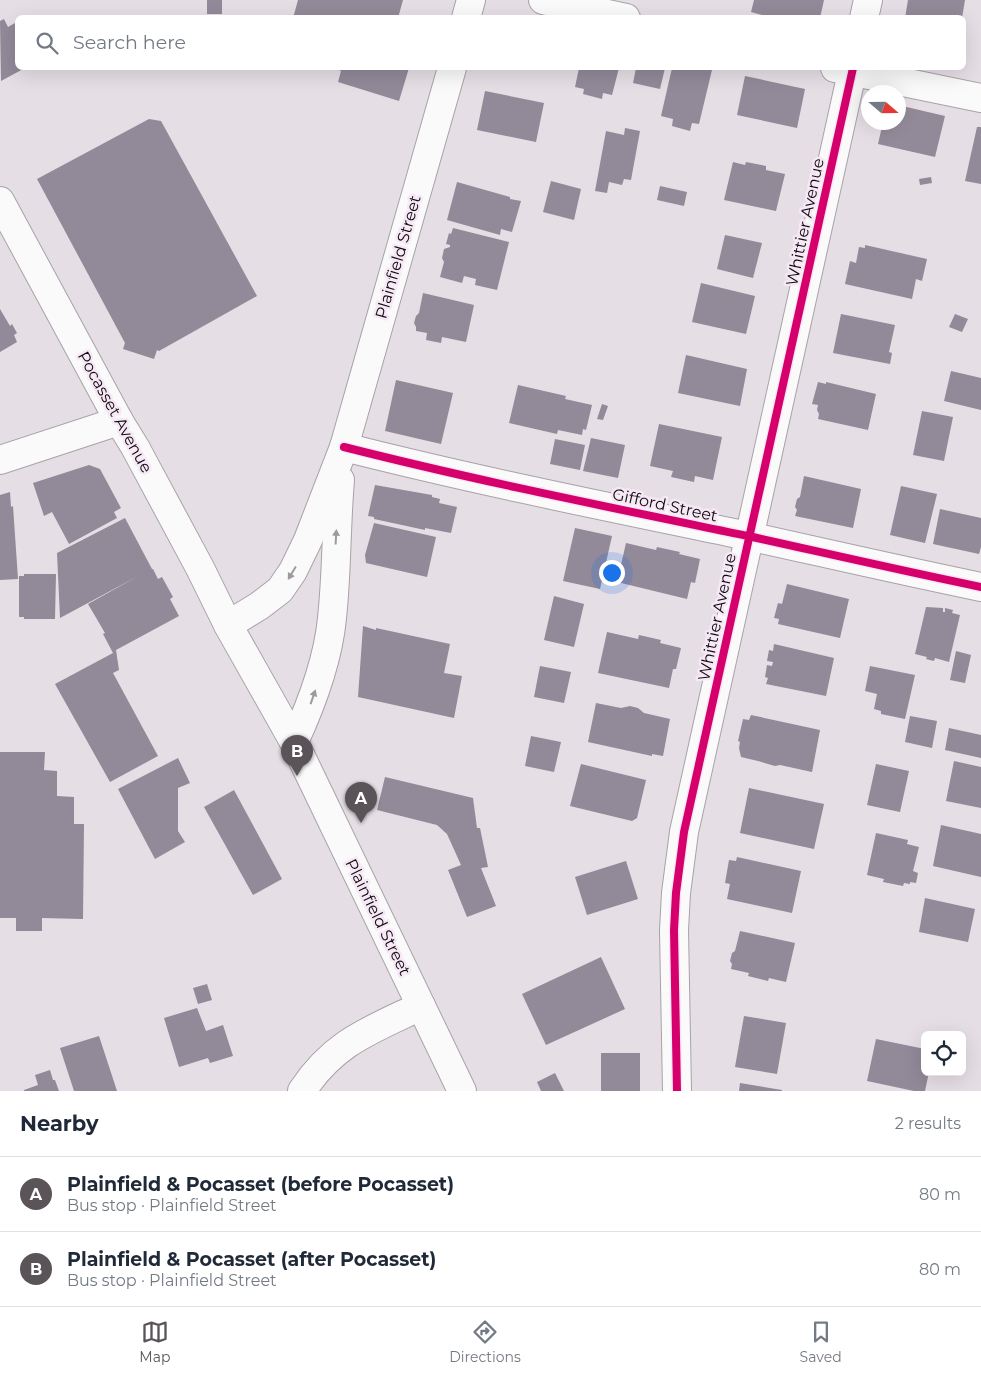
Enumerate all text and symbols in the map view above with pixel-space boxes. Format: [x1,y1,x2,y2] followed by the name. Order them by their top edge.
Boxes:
[15,15,966,70] search box
[33,29,61,57] icon: search
[73,31,186,54] text: Search here
[861,85,906,130] north arrow
[782,156,828,288] street label: Whittier Avenue
[371,193,425,321] street label: Plainfield Street
[74,348,156,476] street label: Pocasset Avenue
[611,485,720,526] street label: Gifford Street
[333,529,341,545] one-way arrow
[694,551,740,683] street label: Whittier Avenue
[599,560,625,586] your location
[287,567,296,580] one-way arrow
[309,689,317,704] one-way arrow
[281,735,313,776] pin: B
[345,782,377,823] pin: A
[342,856,415,979] street label: Plainfield Street
[921,1031,966,1076] map controls
[921,1031,966,1076] button: locate
[20,1111,99,1136] text: Nearby
[895,1114,961,1133] text: 2 results
[67,1173,454,1196] text: Plainfield & Pocasset (before Pocasset)
[30,1185,42,1204] text: A
[919,1185,961,1204] text: 80 m
[67,1196,277,1215] text: Bus stop · Plainfield Street
[67,1248,436,1271] text: Plainfield & Pocasset (after Pocasset)
[30,1260,42,1279] text: B
[919,1260,961,1279] text: 80 m
[67,1271,277,1290] text: Bus stop · Plainfield Street
[139,1318,170,1366] tab: Map
[449,1318,521,1366] tab: Directions
[800,1318,842,1366] tab: Saved

